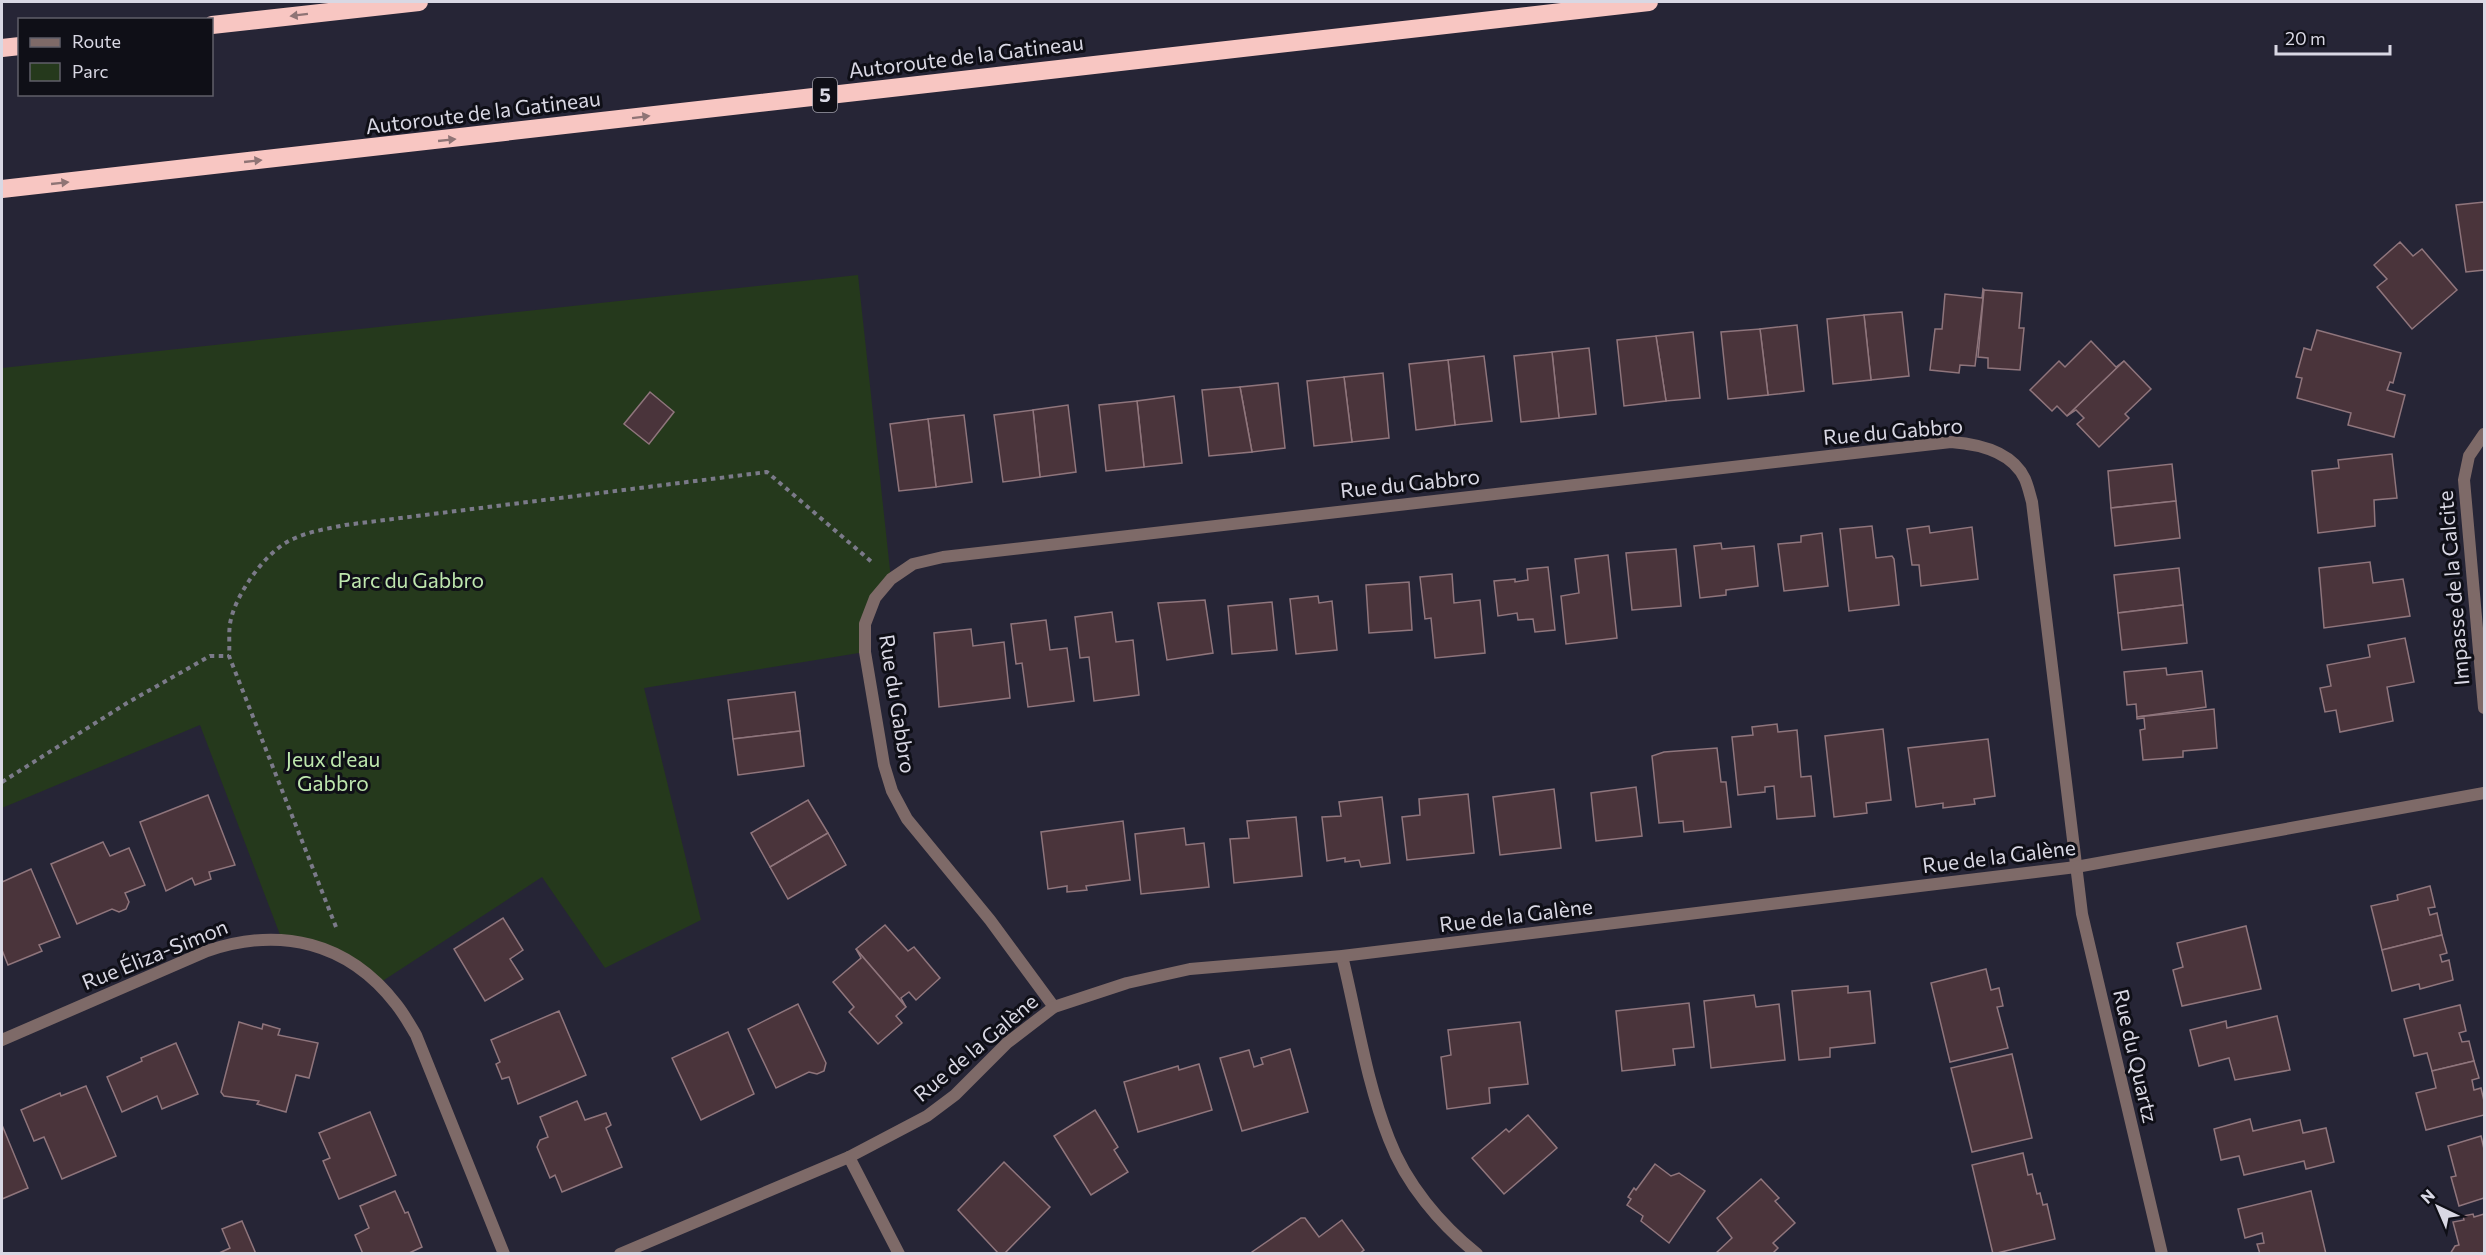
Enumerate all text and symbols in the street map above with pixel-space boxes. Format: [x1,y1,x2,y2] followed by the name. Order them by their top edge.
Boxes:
[289,11,308,20] one-way arrow
[18,18,213,96] legend
[2276,18,2390,56] scale bar
[2285,27,2326,49] text: 20 m
[847,29,1085,82] street label: Autoroute de la Gatineau
[72,30,121,52] text: Route
[72,60,109,82] text: Parc
[813,78,837,112] road number: 5
[364,85,602,138] street label: Autoroute de la Gatineau
[632,112,651,122] one-way arrow
[438,135,457,144] one-way arrow
[244,156,263,166] one-way arrow
[50,178,69,187] one-way arrow
[1822,412,1964,449] street label: Rue du Gabbro
[1339,463,1481,502] street label: Rue du Gabbro
[2432,490,2473,687] street label: Impasse de la Calcite
[338,567,484,592] park label: Parc du Gabbro
[875,632,922,775] street label: Rue du Gabbro
[286,746,380,795] park label: Jeux d'eau Gabbro
[1921,834,2077,877] street label: Rue de la Galène
[1438,893,1594,936] street label: Rue de la Galène
[78,913,231,994] street label: Rue Éliza-Simon
[2109,987,2164,1125] street label: Rue du Quartz
[908,988,1042,1106] street label: Rue de la Galène
[2408,1177,2468,1237] north arrow
[2416,1185,2438,1207] text: N

